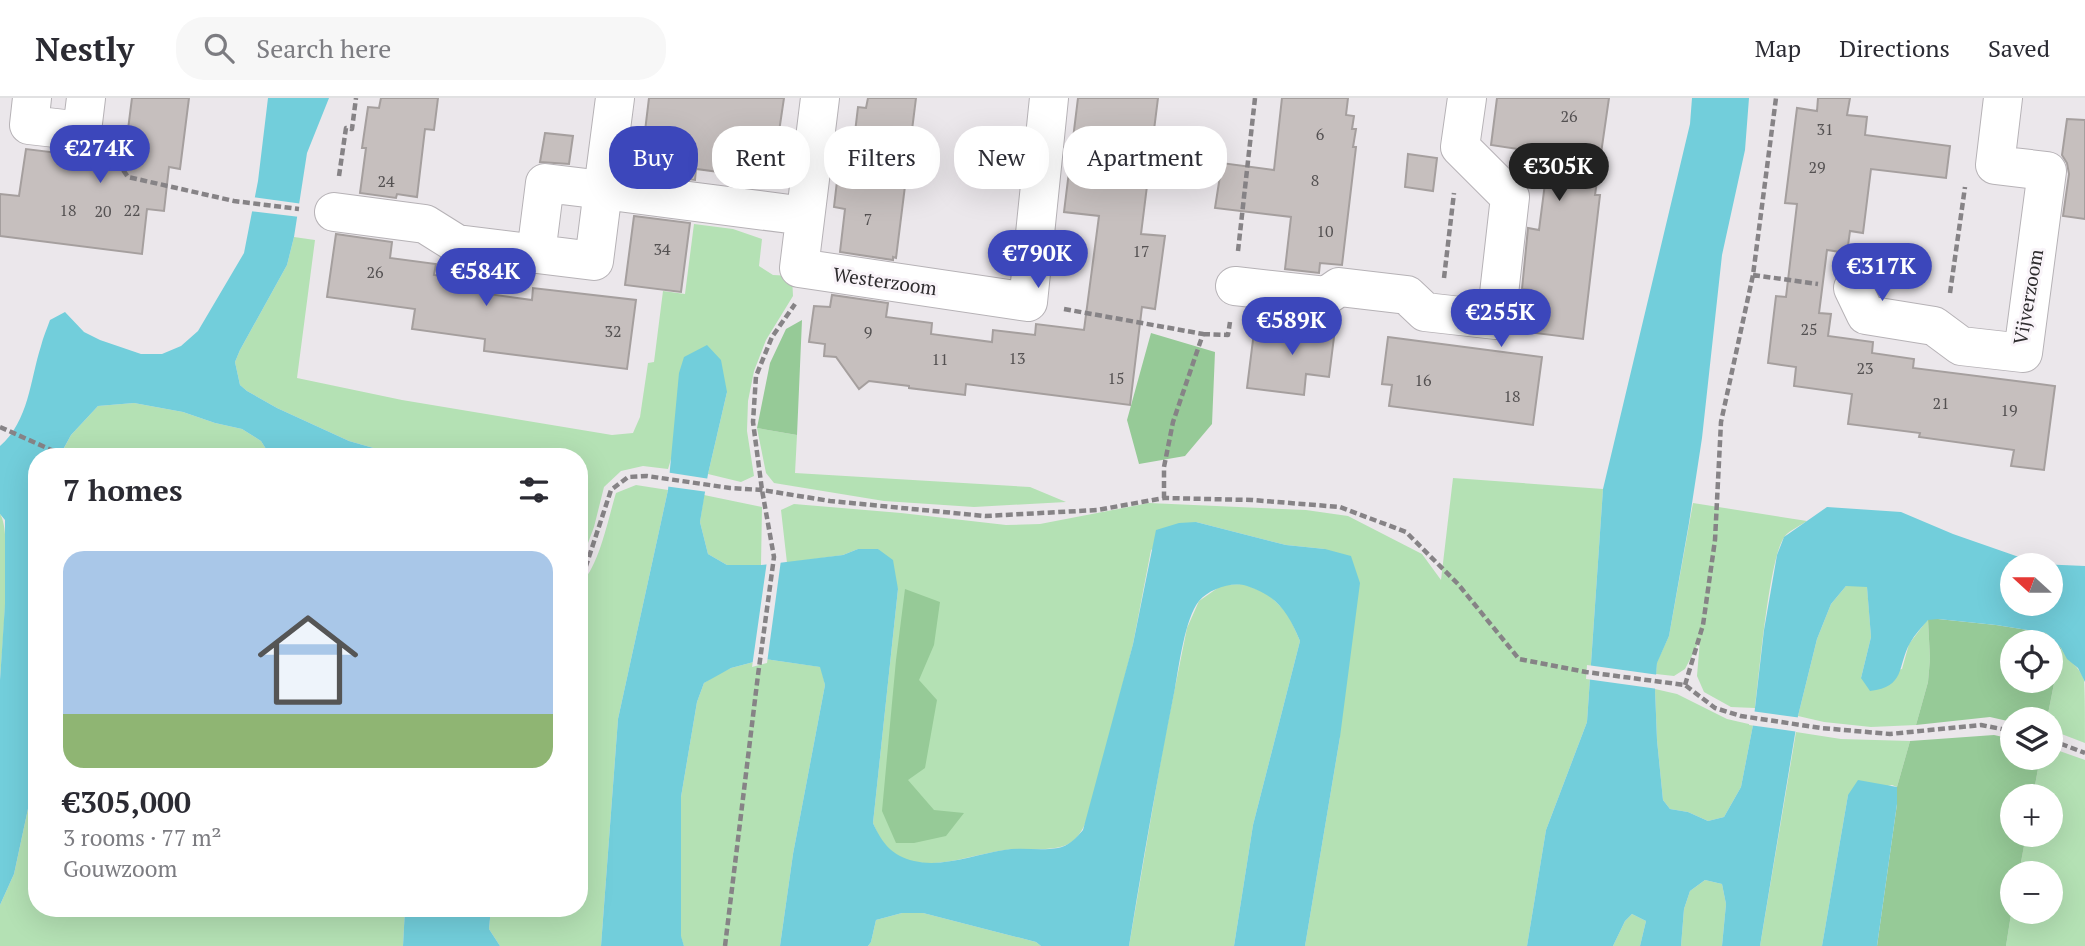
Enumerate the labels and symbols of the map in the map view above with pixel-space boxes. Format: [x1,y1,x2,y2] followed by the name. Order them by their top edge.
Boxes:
[1560,105,1578,127] house number: 26
[1816,118,1834,140] house number: 31
[1316,123,1325,145] house number: 6
[51,126,149,185] pin: €274K
[1510,144,1608,203] pin: €305K
[1808,156,1826,178] house number: 29
[1311,169,1319,191] house number: 8
[377,170,395,192] house number: 24
[59,199,77,221] house number: 18
[123,199,141,221] house number: 22
[94,200,112,222] house number: 20
[864,208,872,230] house number: 7
[1316,220,1334,242] house number: 10
[989,230,1087,290] pin: €790K
[653,238,671,260] house number: 34
[1132,240,1150,262] house number: 17
[1833,244,1931,303] pin: €317K
[2007,247,2048,347] street label: Vijverzoom
[437,248,535,308] pin: €584K
[366,261,384,283] house number: 26
[832,261,939,300] street label: Westerzoom
[1452,289,1550,349] pin: €255K
[1243,298,1341,357] pin: €589K
[1800,318,1818,340] house number: 25
[604,320,622,342] house number: 32
[864,321,872,343] house number: 9
[1008,347,1026,369] house number: 13
[931,348,949,370] house number: 11
[1856,357,1874,379] house number: 23
[1107,367,1125,389] house number: 15
[1414,369,1432,391] house number: 16
[1503,385,1521,407] house number: 18
[1932,392,1950,414] house number: 21
[2000,399,2018,421] house number: 19
[2000,553,2063,616] north arrow

